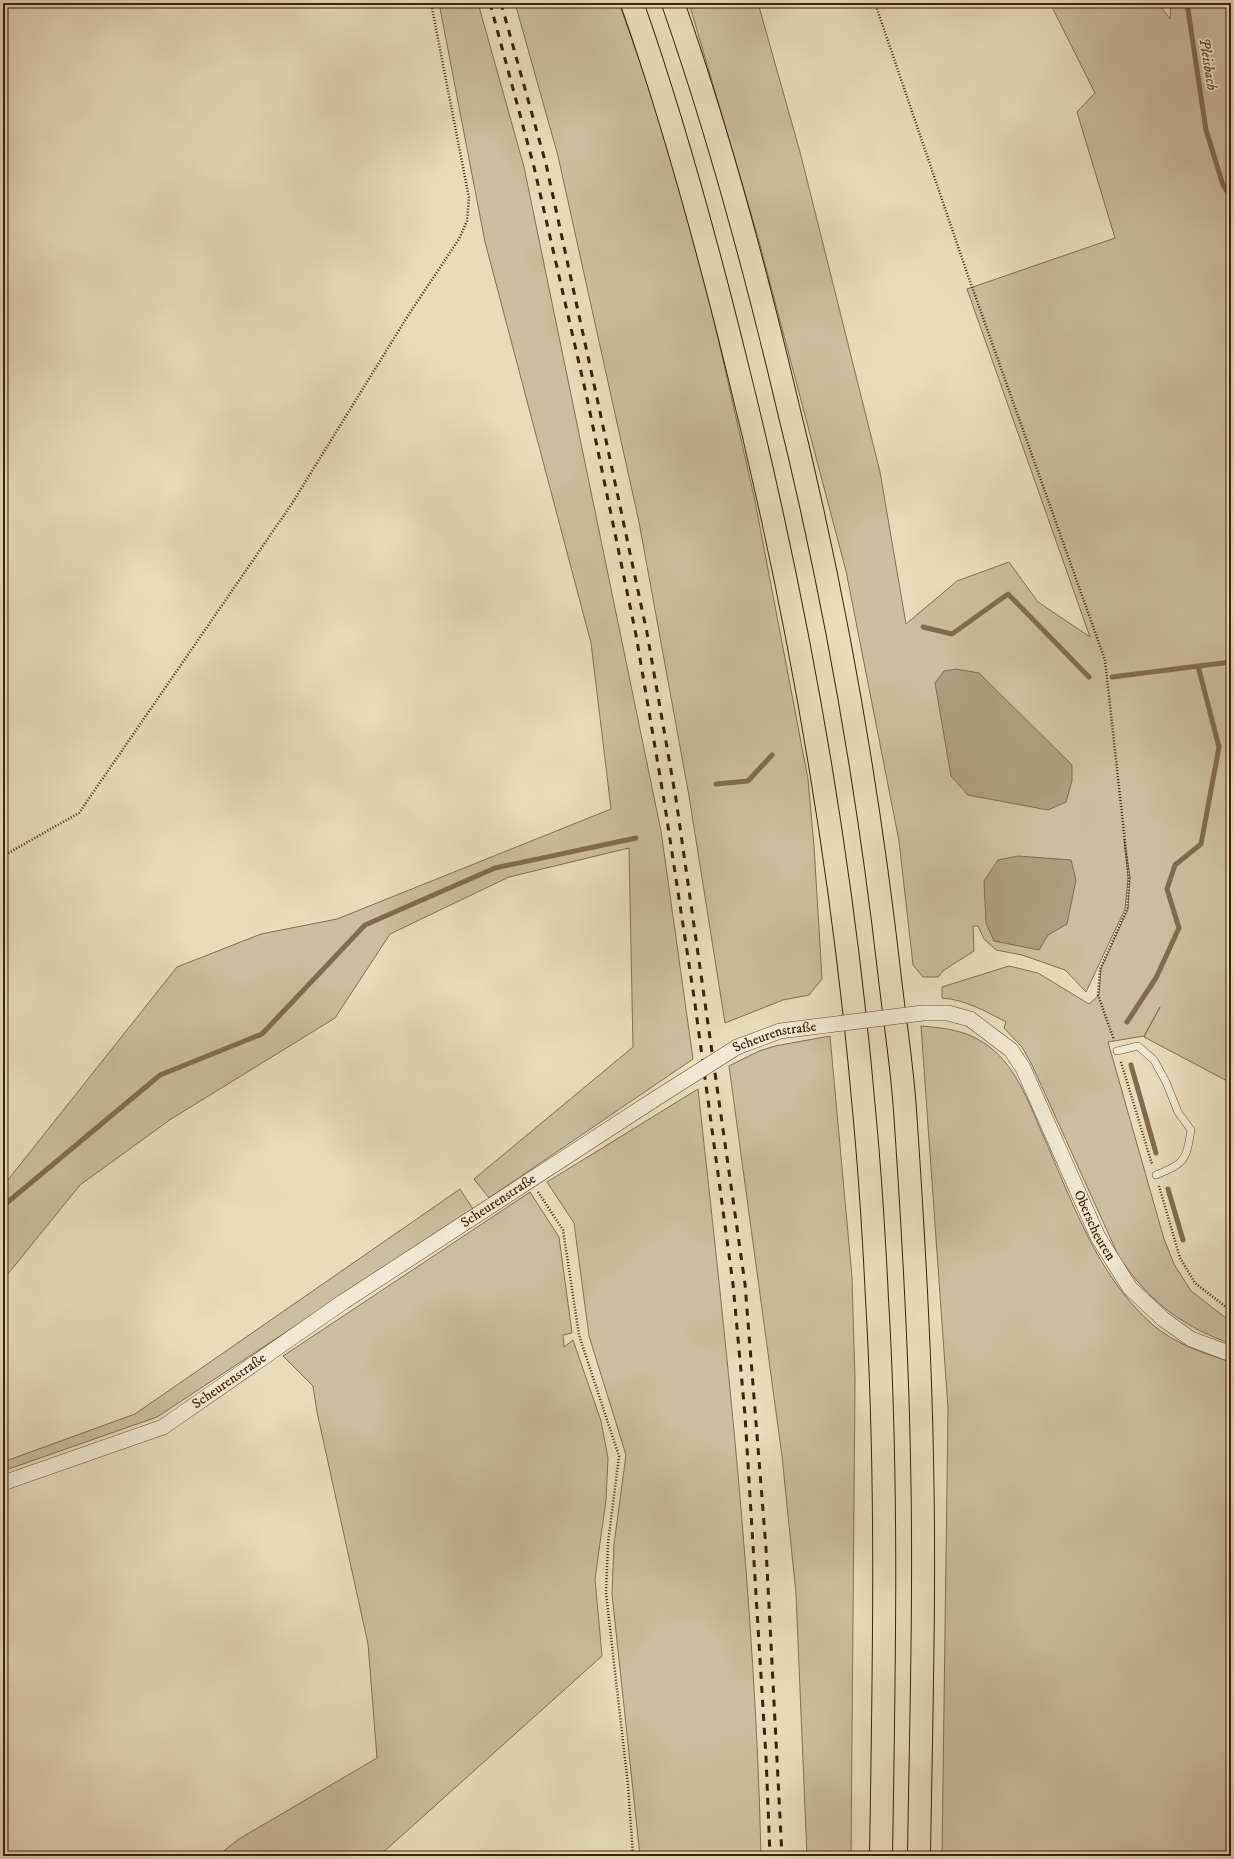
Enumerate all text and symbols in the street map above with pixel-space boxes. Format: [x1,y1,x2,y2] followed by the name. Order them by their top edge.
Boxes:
[1194,36,1222,92] water label: Pleisbach
[729,1017,818,1057] street label: Scheurenstraße
[457,1170,540,1232] street label: Scheurenstraße
[1069,1188,1120,1265] street label: Oberscheuren
[189,1349,270,1413] street label: Scheurenstraße

